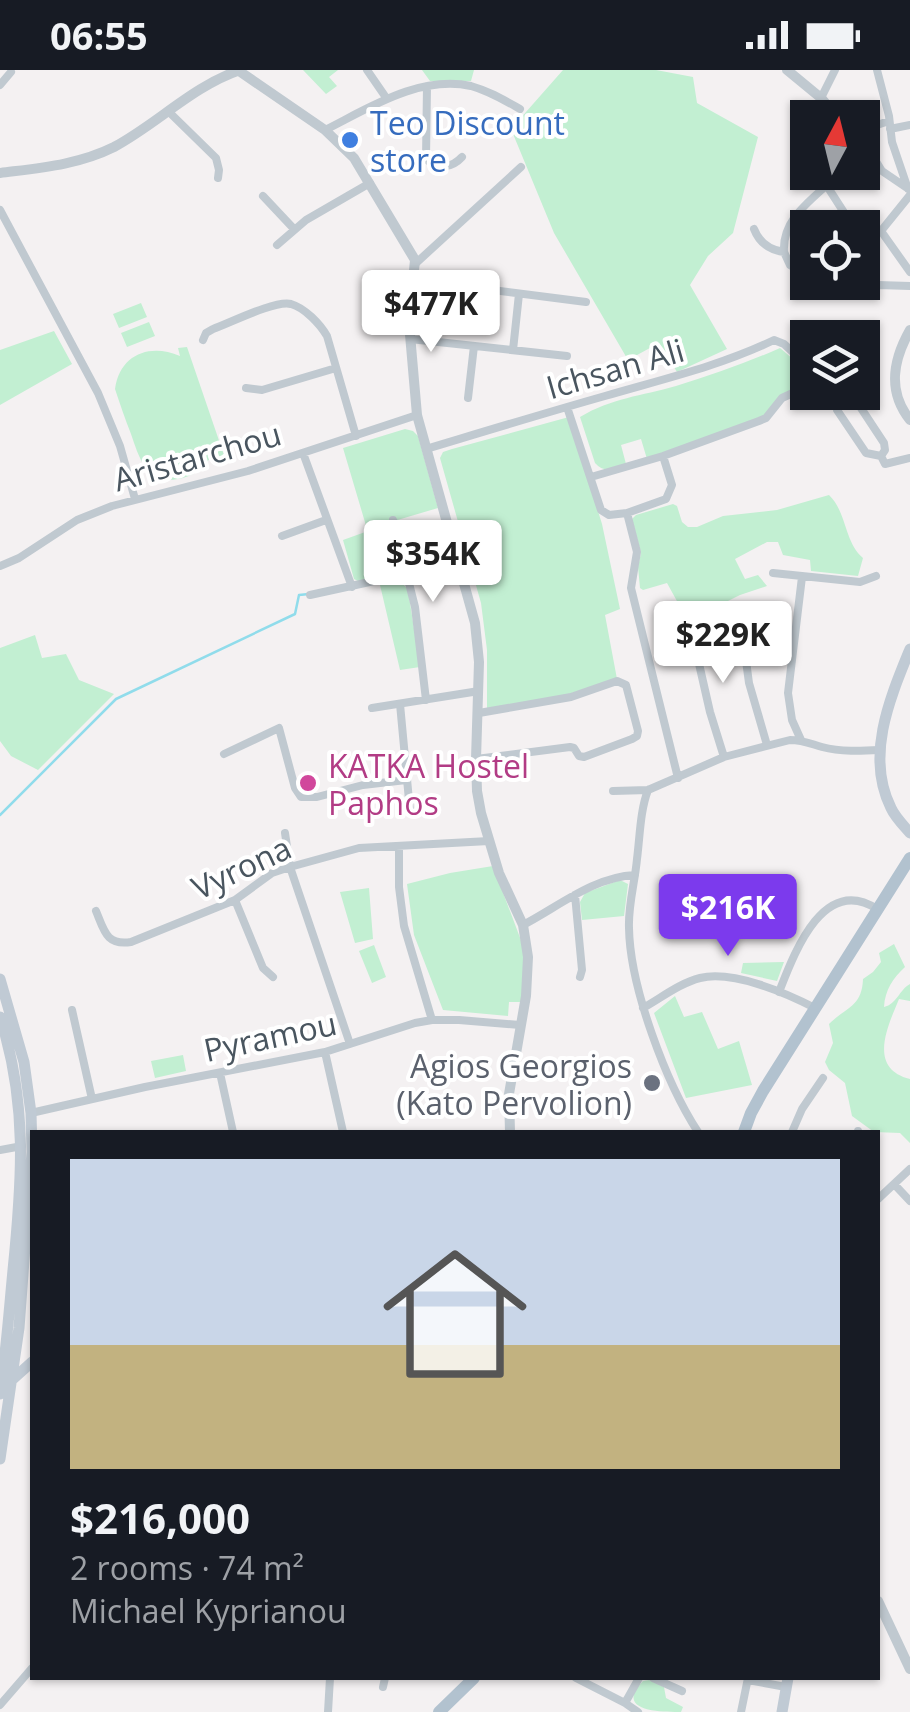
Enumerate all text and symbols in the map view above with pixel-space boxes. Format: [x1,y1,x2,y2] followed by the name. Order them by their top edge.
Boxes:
[50,9,148,61] text: 06:55
[790,100,880,190] north arrow
[790,100,880,410] map controls
[370,101,565,181] place label: Teo Discount store
[339,129,361,151] marker: Teo Discount store
[790,210,880,300] button: locate
[361,270,501,355] pin: $477K
[384,281,478,324] text: $477K
[790,320,880,410] button: layers
[541,328,689,408] street label: Ichsan Ali
[108,412,286,500] street label: Aristarchou
[363,520,503,605] pin: $354K
[386,531,480,574] text: $354K
[653,601,793,686] pin: $229K
[676,612,770,655] text: $229K
[328,744,529,824] place label: KATKA Hostel Paphos
[297,772,319,794] marker: KATKA Hostel Paphos
[184,825,298,909] street label: Vyrona
[658,874,798,959] pin: $216K
[681,885,775,928] text: $216K
[200,1001,340,1071] street label: Pyramou
[396,1044,632,1124] place label: Agios Georgios (Kato Pervolion)
[641,1072,663,1094] marker: Agios Georgios (Kato Pervolion)
[365,1224,545,1404] icon: home
[70,1489,250,1546] text: $216,000
[70,1546,304,1589] text: 2 rooms · 74 m²
[70,1589,347,1632] text: Michael Kyprianou

